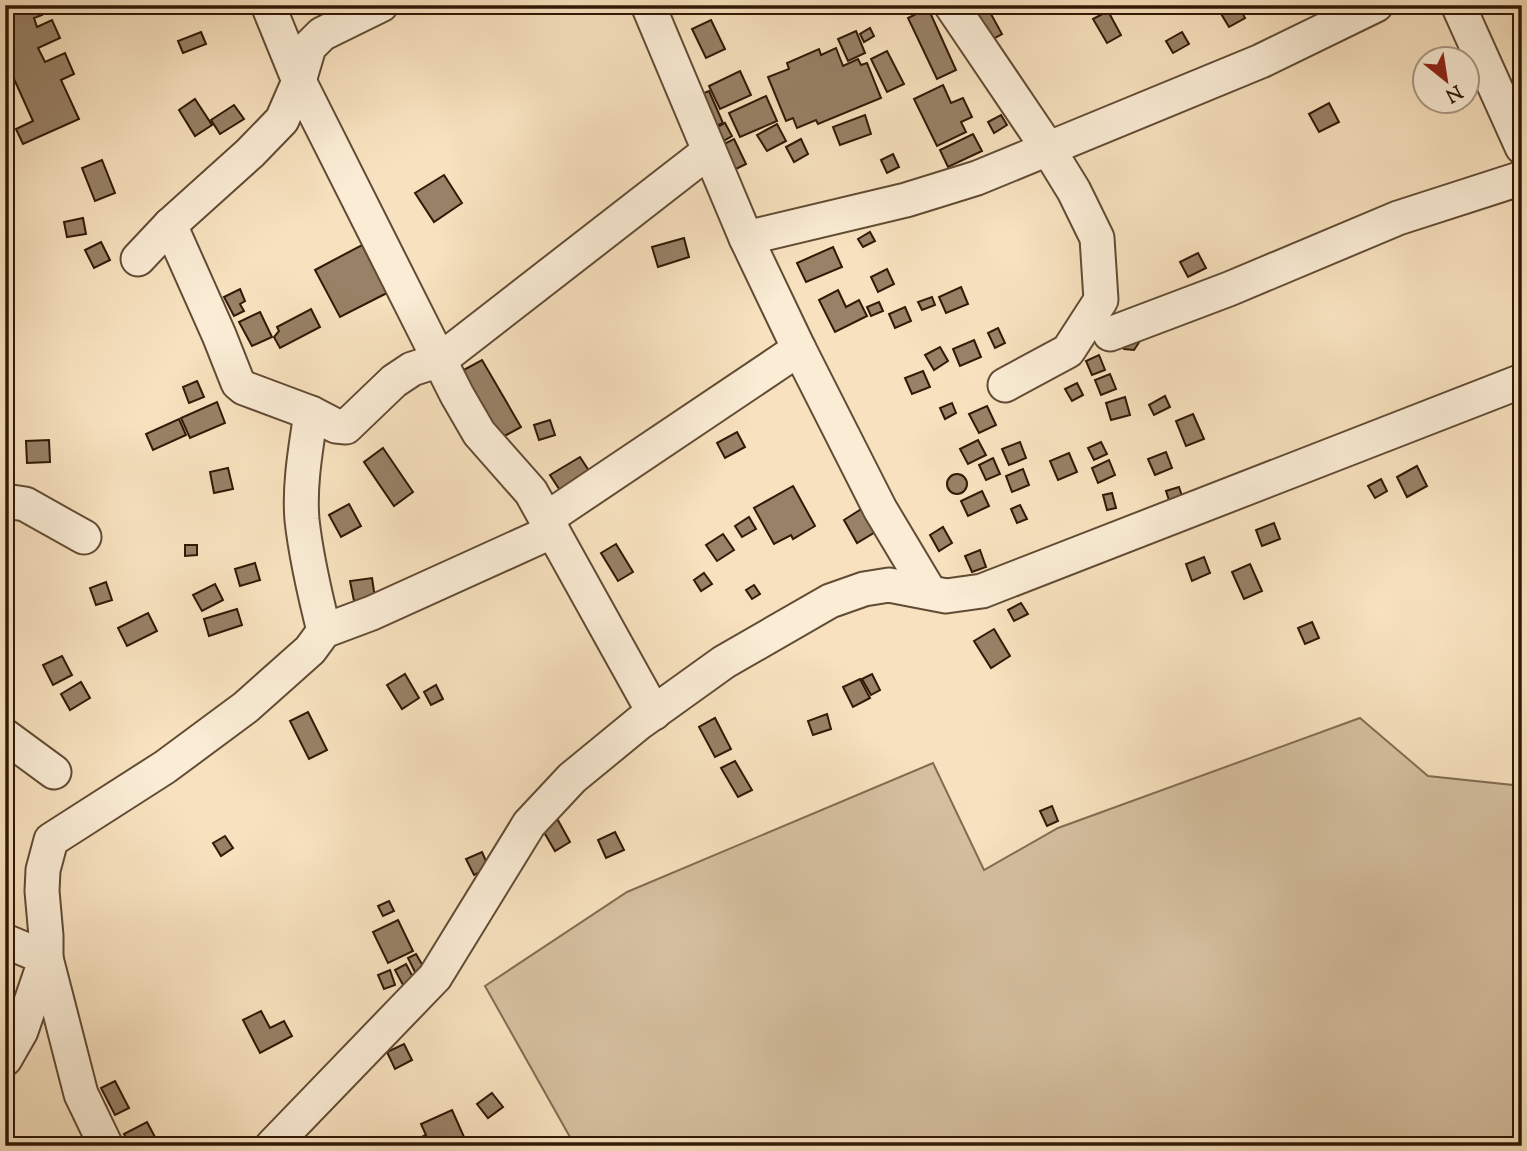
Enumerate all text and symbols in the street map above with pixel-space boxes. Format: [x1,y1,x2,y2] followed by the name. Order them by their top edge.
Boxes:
[1412,46,1482,116] north arrow
[1440,77,1467,108] text: N

